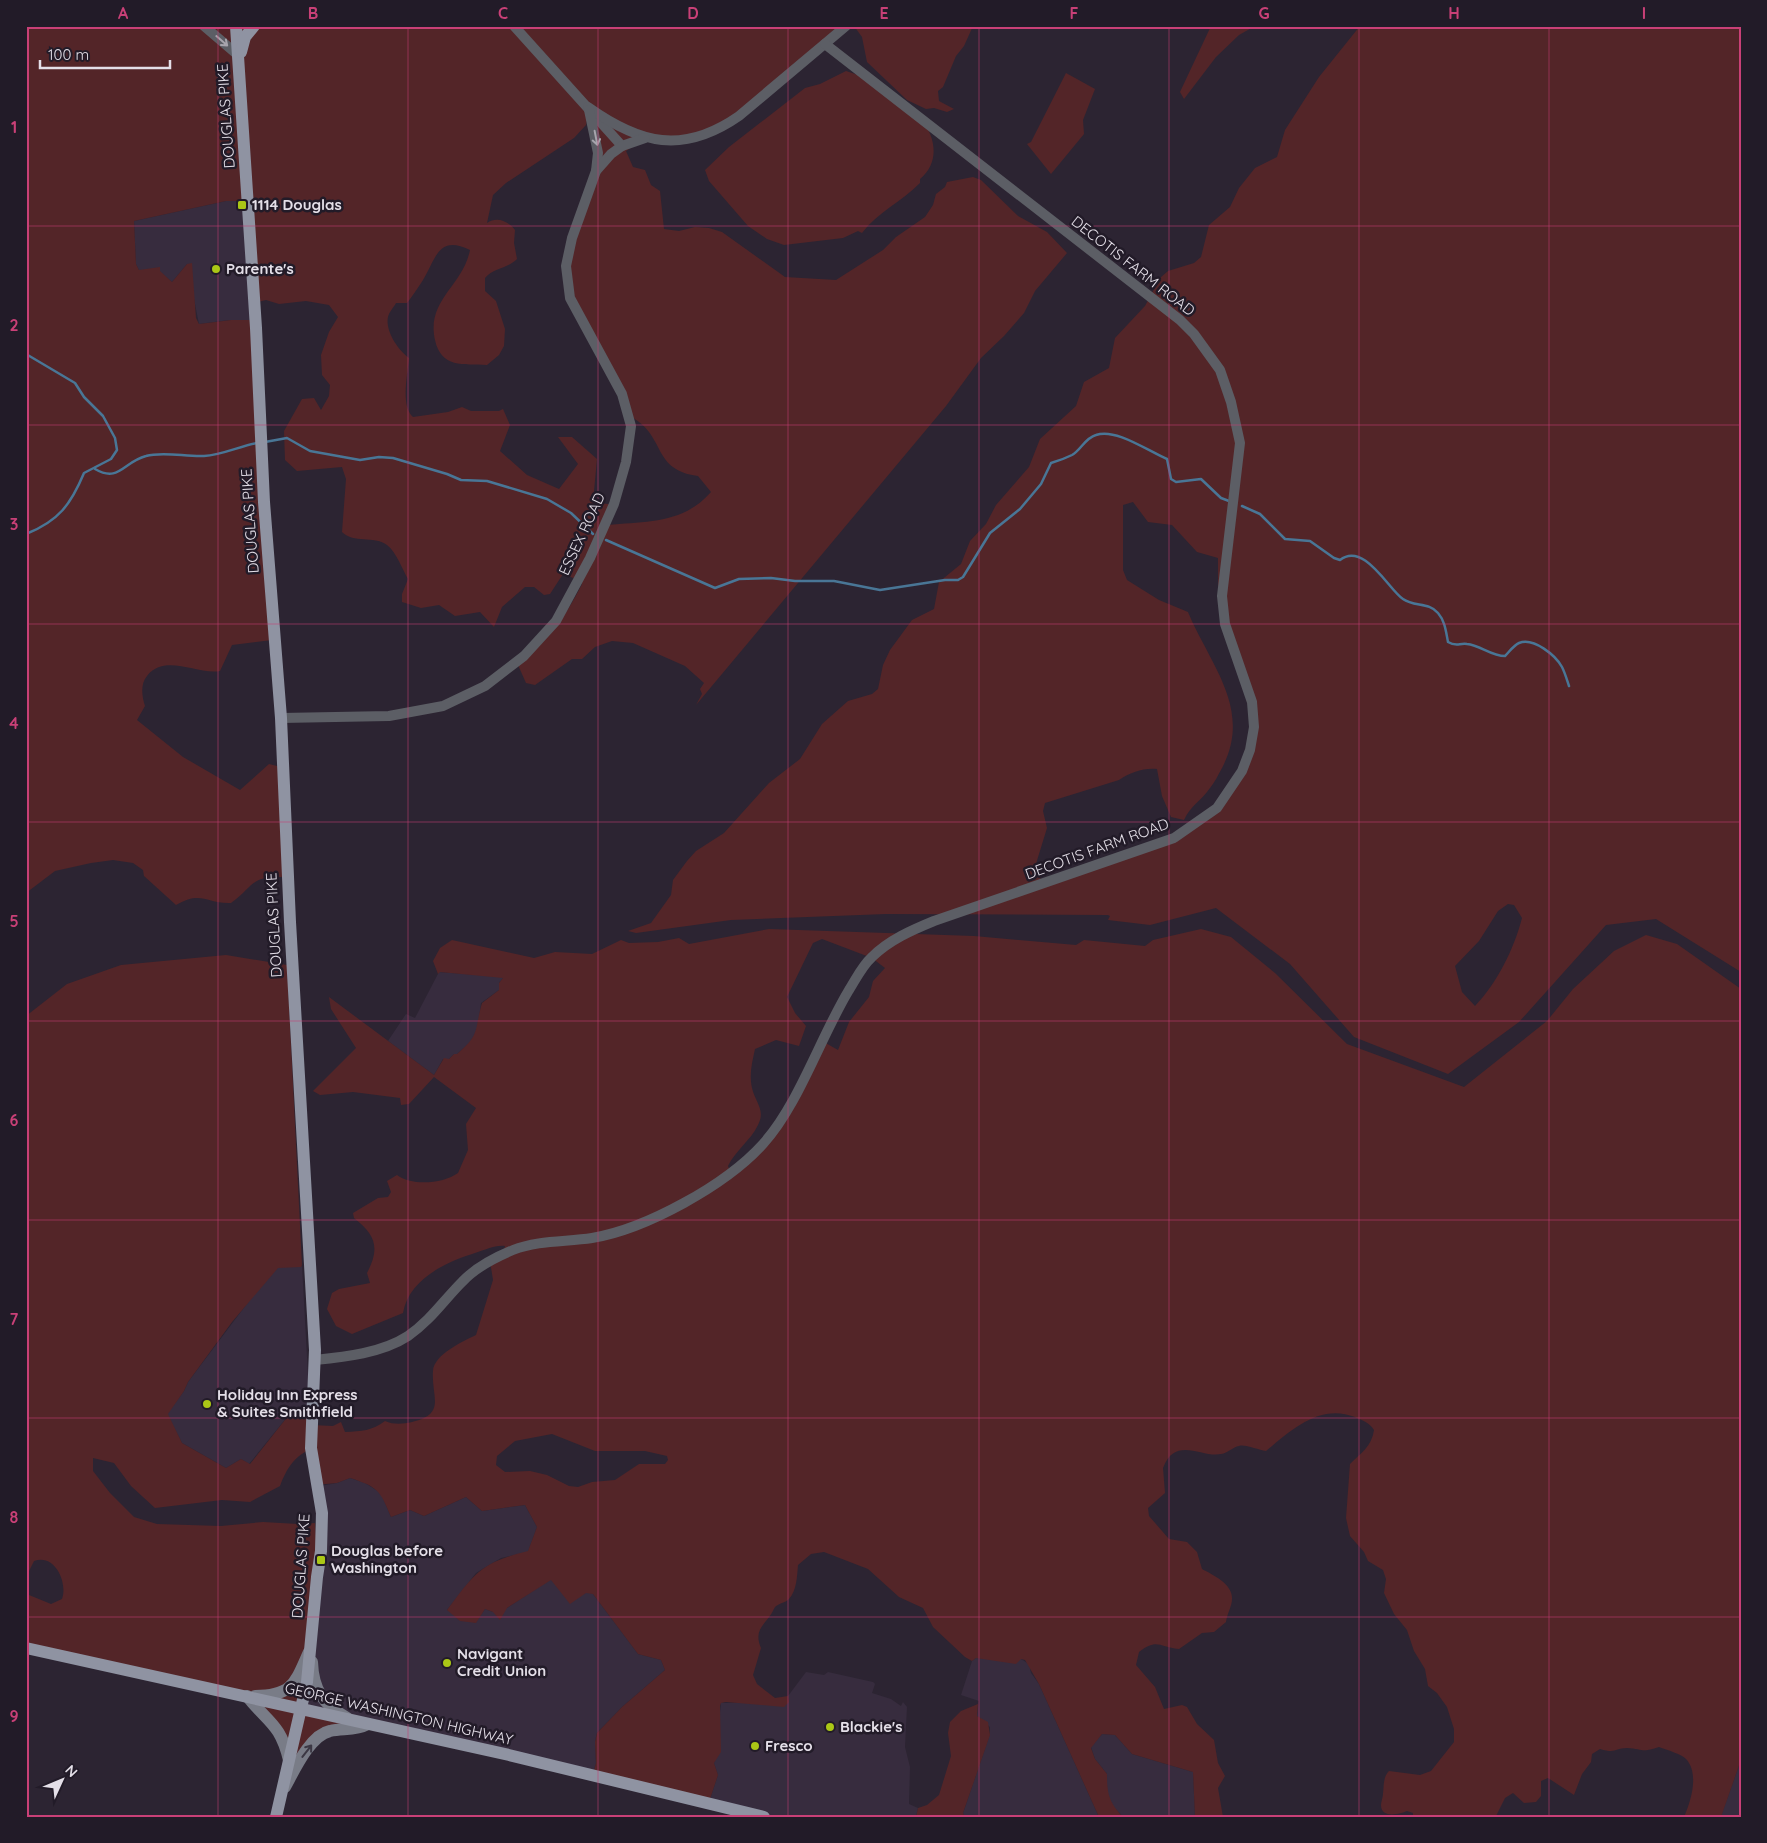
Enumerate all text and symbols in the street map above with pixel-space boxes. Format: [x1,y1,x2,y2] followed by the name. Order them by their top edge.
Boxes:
[118,3,129,23] text: A
[308,3,318,23] text: B
[498,3,508,23] text: C
[687,3,699,23] text: D
[879,3,889,23] text: E
[1070,3,1079,23] text: F
[1258,3,1270,23] text: G
[1448,3,1460,23] text: H
[1642,3,1646,23] text: I
[215,35,228,47] one-way arrow
[40,38,170,70] scale bar
[48,45,89,64] text: 100 m
[212,63,239,169] street label: DOUGLAS PIKE
[11,117,17,137] text: 1
[591,130,601,146] one-way arrow
[252,195,342,214] place label: 1114 Douglas
[236,199,248,211] marker: 1114 Douglas
[1068,211,1199,320] street label: DECOTIS FARM ROAD
[226,259,294,278] place label: Parente's
[210,263,222,275] marker: Parente's
[9,315,19,335] text: 2
[236,468,263,574] street label: DOUGLAS PIKE
[554,489,609,578] street label: ESSEX ROAD
[10,514,18,534] text: 3
[9,713,19,733] text: 4
[1022,814,1172,883] street label: DECOTIS FARM ROAD
[261,872,286,978] street label: DOUGLAS PIKE
[9,911,19,931] text: 5
[10,1110,19,1130] text: 6
[10,1309,19,1329] text: 7
[217,1385,358,1421] place label: Holiday Inn Express & Suites Smithfield
[201,1398,213,1410] marker: Holiday Inn Express & Suites Smithfield
[10,1507,19,1527] text: 8
[287,1513,314,1619] street label: DOUGLAS PIKE
[331,1541,443,1577] place label: Douglas before Washington
[315,1554,327,1566] marker: Douglas before Washington
[457,1644,546,1680] place label: Navigant Credit Union
[441,1657,453,1669] marker: Navigant Credit Union
[283,1678,516,1749] street label: GEORGE WASHINGTON HIGHWAY
[9,1706,19,1726] text: 9
[840,1717,902,1736] place label: Blackie's
[824,1721,836,1733] marker: Blackie's
[765,1736,813,1755] place label: Fresco
[749,1740,761,1752] marker: Fresco
[301,1744,312,1757] one-way arrow
[38,1756,88,1806] north arrow
[61,1761,81,1781] text: N

